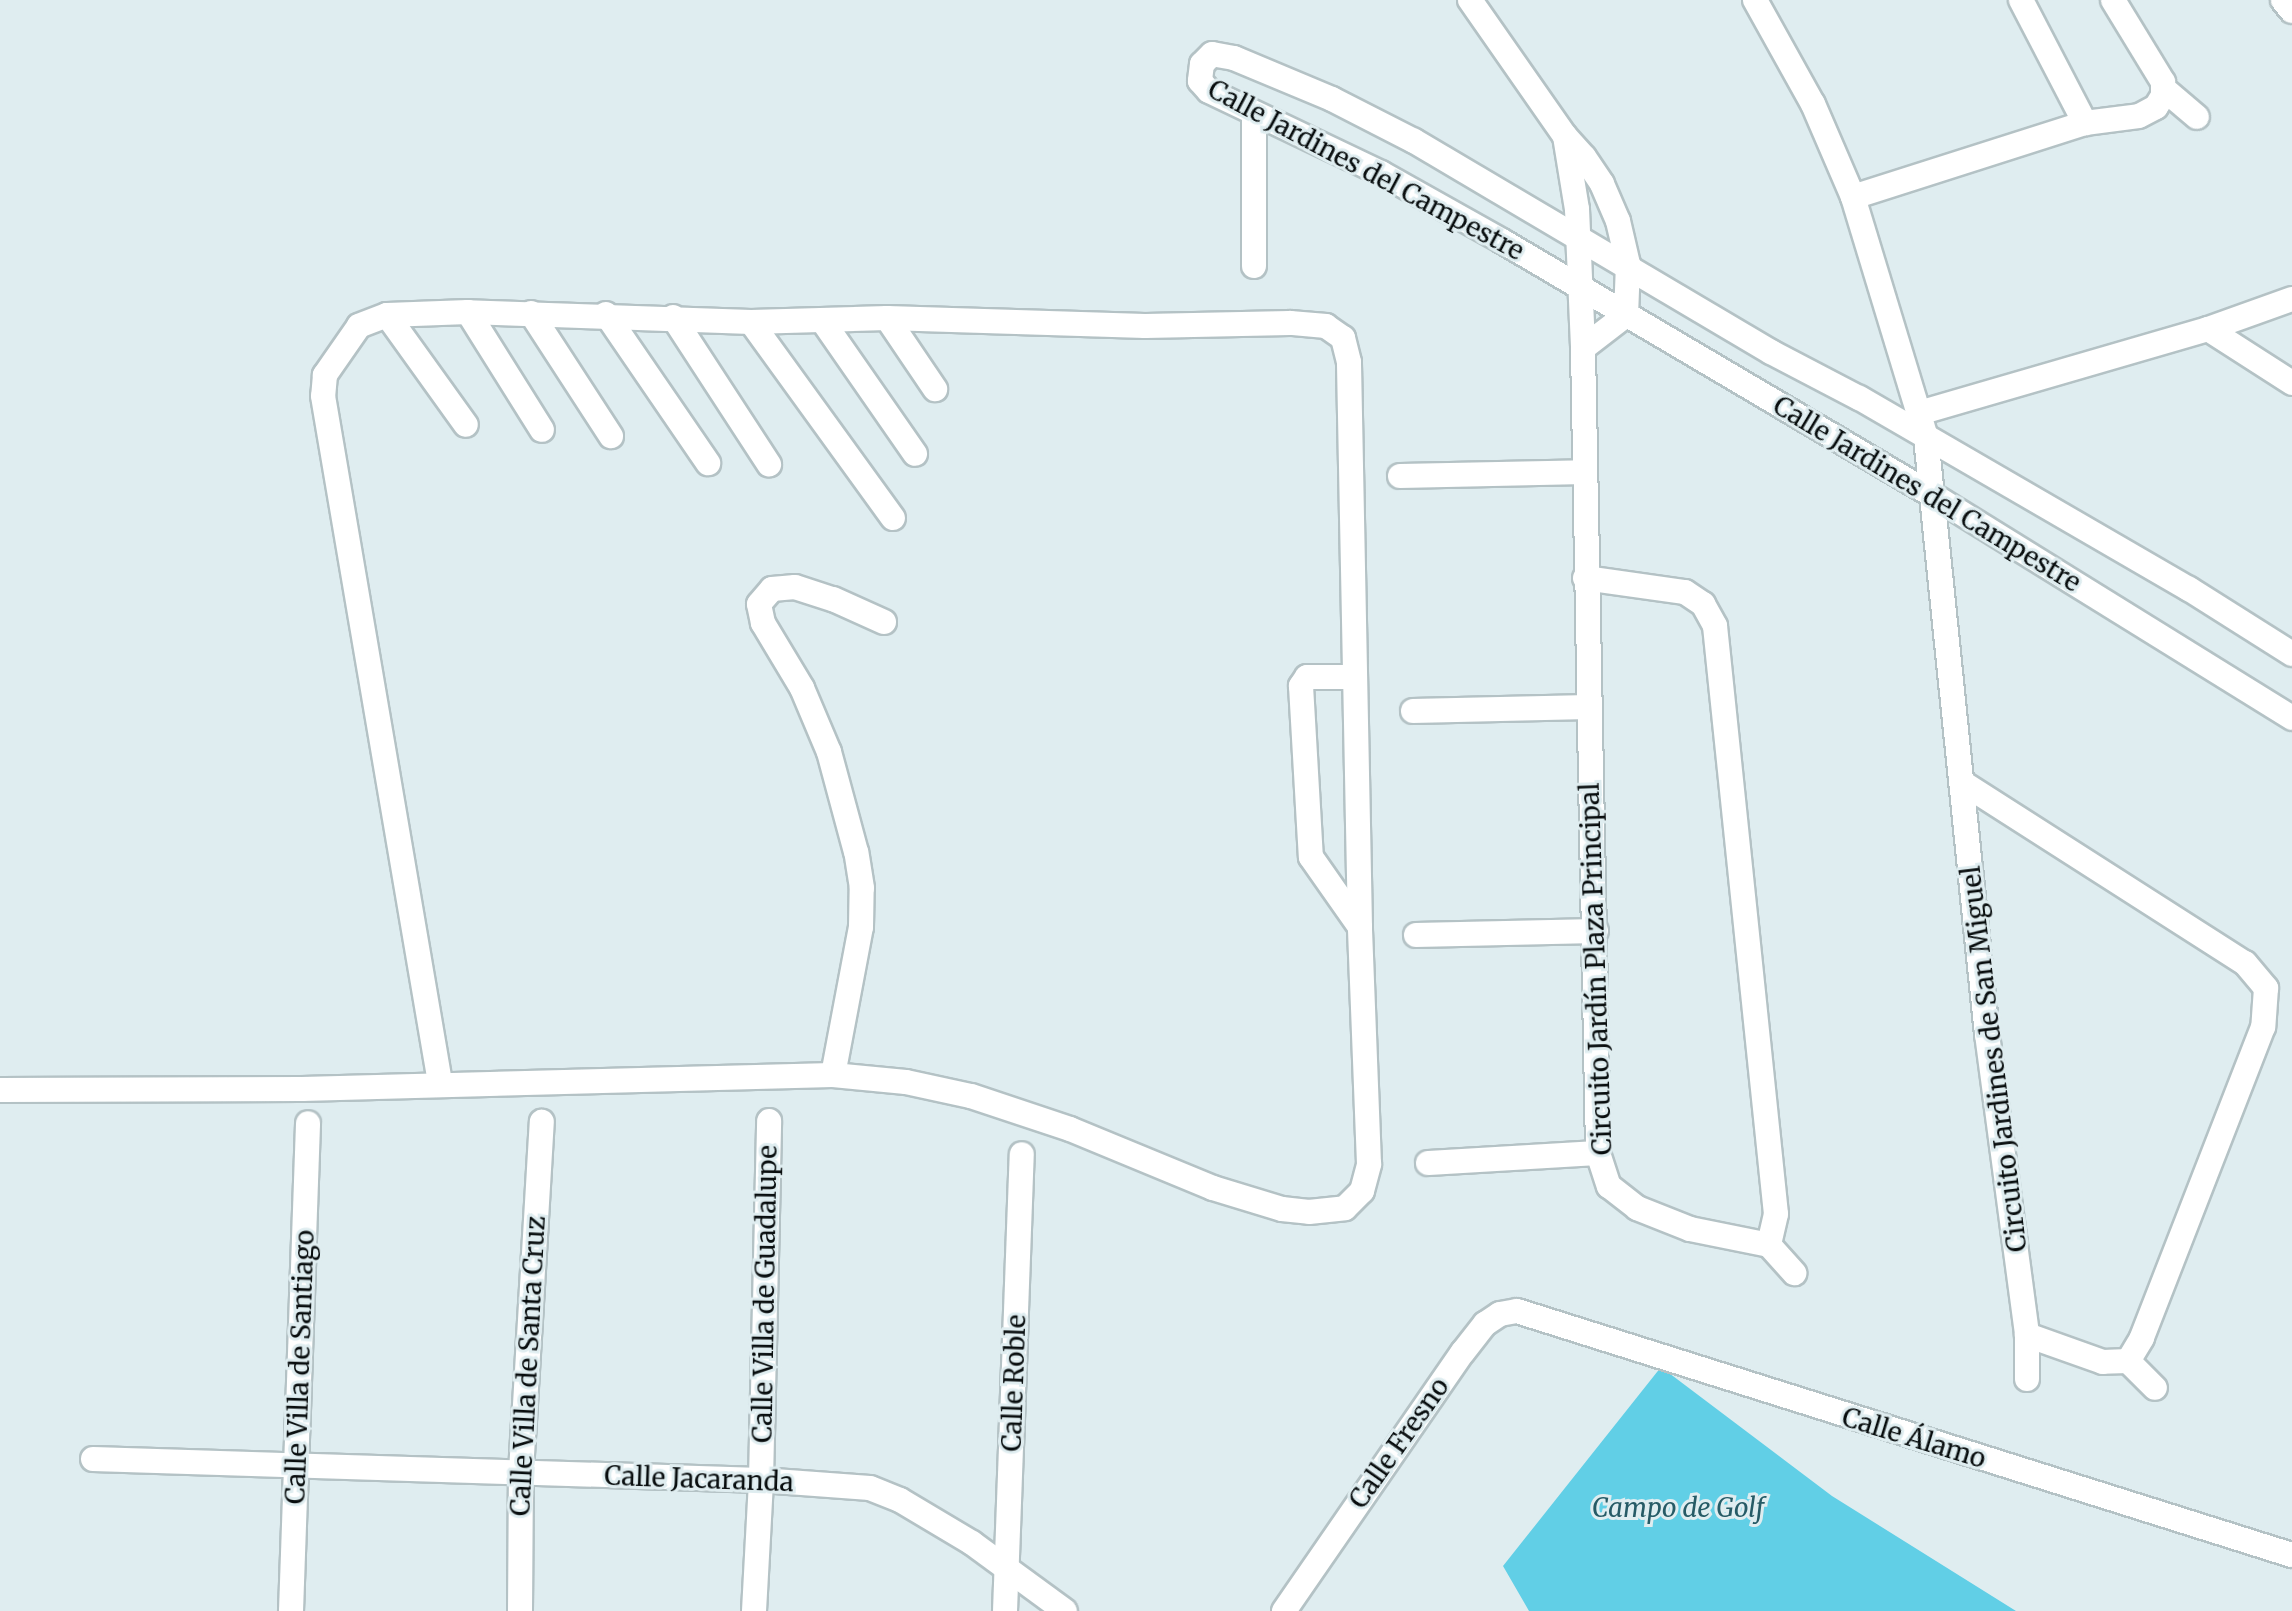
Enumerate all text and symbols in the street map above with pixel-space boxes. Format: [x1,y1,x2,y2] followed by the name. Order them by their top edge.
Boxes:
[1203,73,1529,267] street label: Calle Jardines del Campestre
[1768,390,2086,598] street label: Calle Jardines del Campestre
[1574,782,1618,1156] street label: Circuito Jardín Plaza Principal
[1955,864,2033,1254] street label: Circuito Jardines de San Miguel
[747,1145,783,1443] street label: Calle Villa de Guadalupe
[505,1215,551,1517] street label: Calle Villa de Santa Cruz
[280,1229,320,1505] street label: Calle Villa de Santiago
[996,1314,1032,1452] street label: Calle Roble
[1343,1372,1455,1514] street label: Calle Fresno
[1838,1401,1990,1475] street label: Calle Álamo
[604,1460,794,1498] street label: Calle Jacaranda
[1592,1492,1764,1524] park label: Campo de Golf

